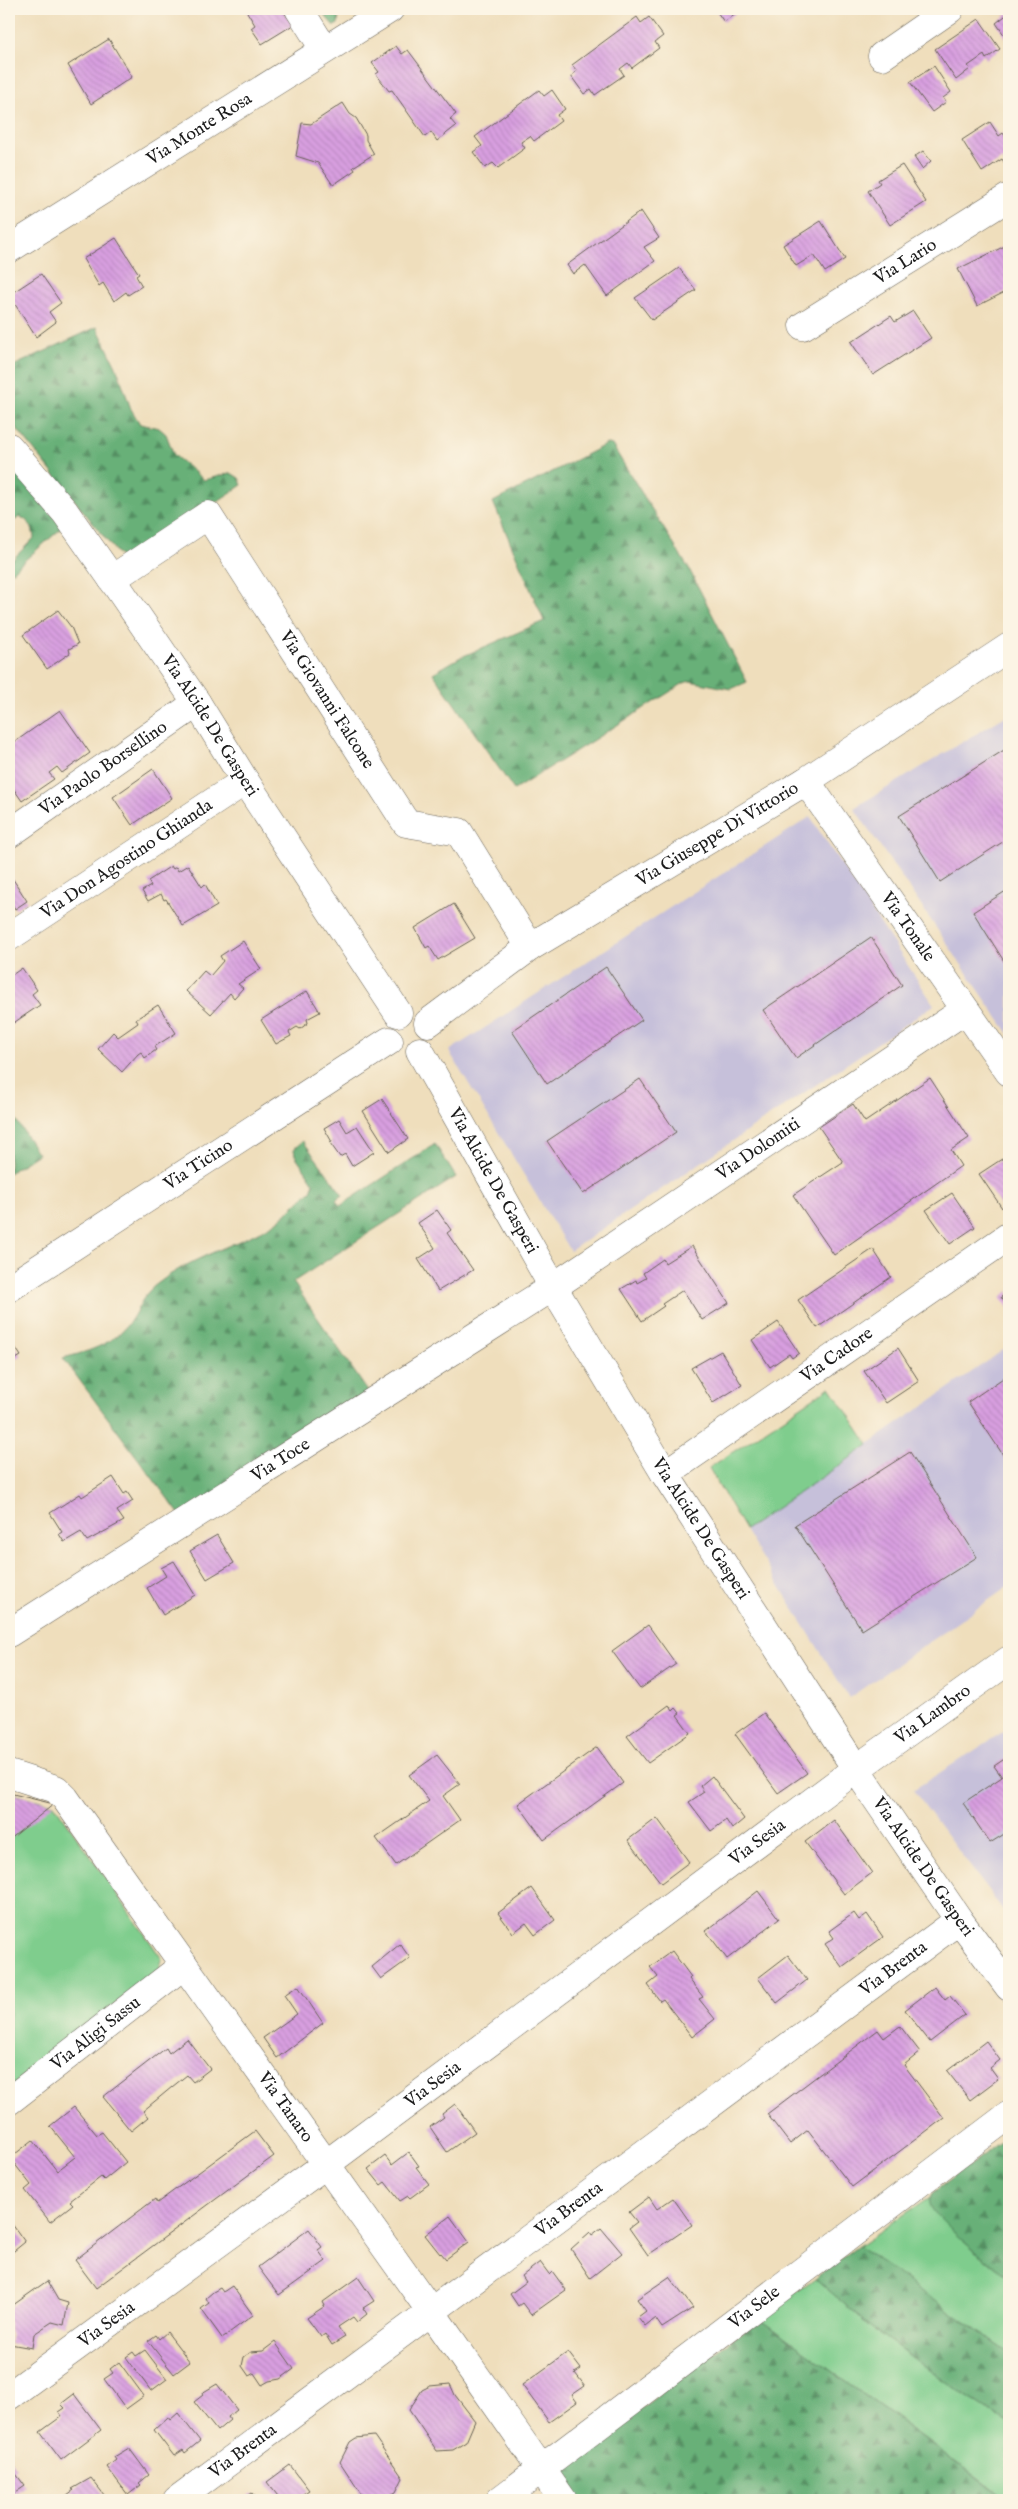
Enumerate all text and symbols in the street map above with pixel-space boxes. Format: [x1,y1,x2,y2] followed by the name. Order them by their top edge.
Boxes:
[142,87,256,171] street label: Via Monte Rosa
[869,233,942,291] street label: Via Lario
[273,626,380,773] street label: Via Giovanni Falcone
[155,649,264,801] street label: Via Alcide De Gasperi
[34,715,172,822] street label: Via Paolo Borsellino
[631,776,803,892] street label: Via Giuseppe Di Vittorio
[35,794,217,925] street label: Via Don Agostino Ghianda
[875,887,940,966] street label: Via Tonale
[442,1103,544,1258] street label: Via Alcide De Gasperi
[711,1112,805,1186] street label: Via Dolomiti
[159,1134,238,1196] street label: Via Ticino
[795,1322,878,1389] street label: Via Cadore
[246,1433,315,1488] street label: Via Toce
[646,1453,755,1604] street label: Via Alcide De Gasperi
[889,1679,976,1750] street label: Via Lambro
[867,1792,979,1941] street label: Via Alcide De Gasperi
[724,1814,791,1872] street label: Via Sesia
[854,1936,932,2002] street label: Via Brenta
[45,1991,145,2076] street label: Via Aligi Sassu
[399,2056,466,2114] street label: Via Sesia
[252,2067,319,2148] street label: Via Tanaro
[530,2177,608,2243] street label: Via Brenta
[723,2281,785,2335] street label: Via Sele
[73,2296,140,2354] street label: Via Sesia
[204,2418,281,2484] street label: Via Brenta

